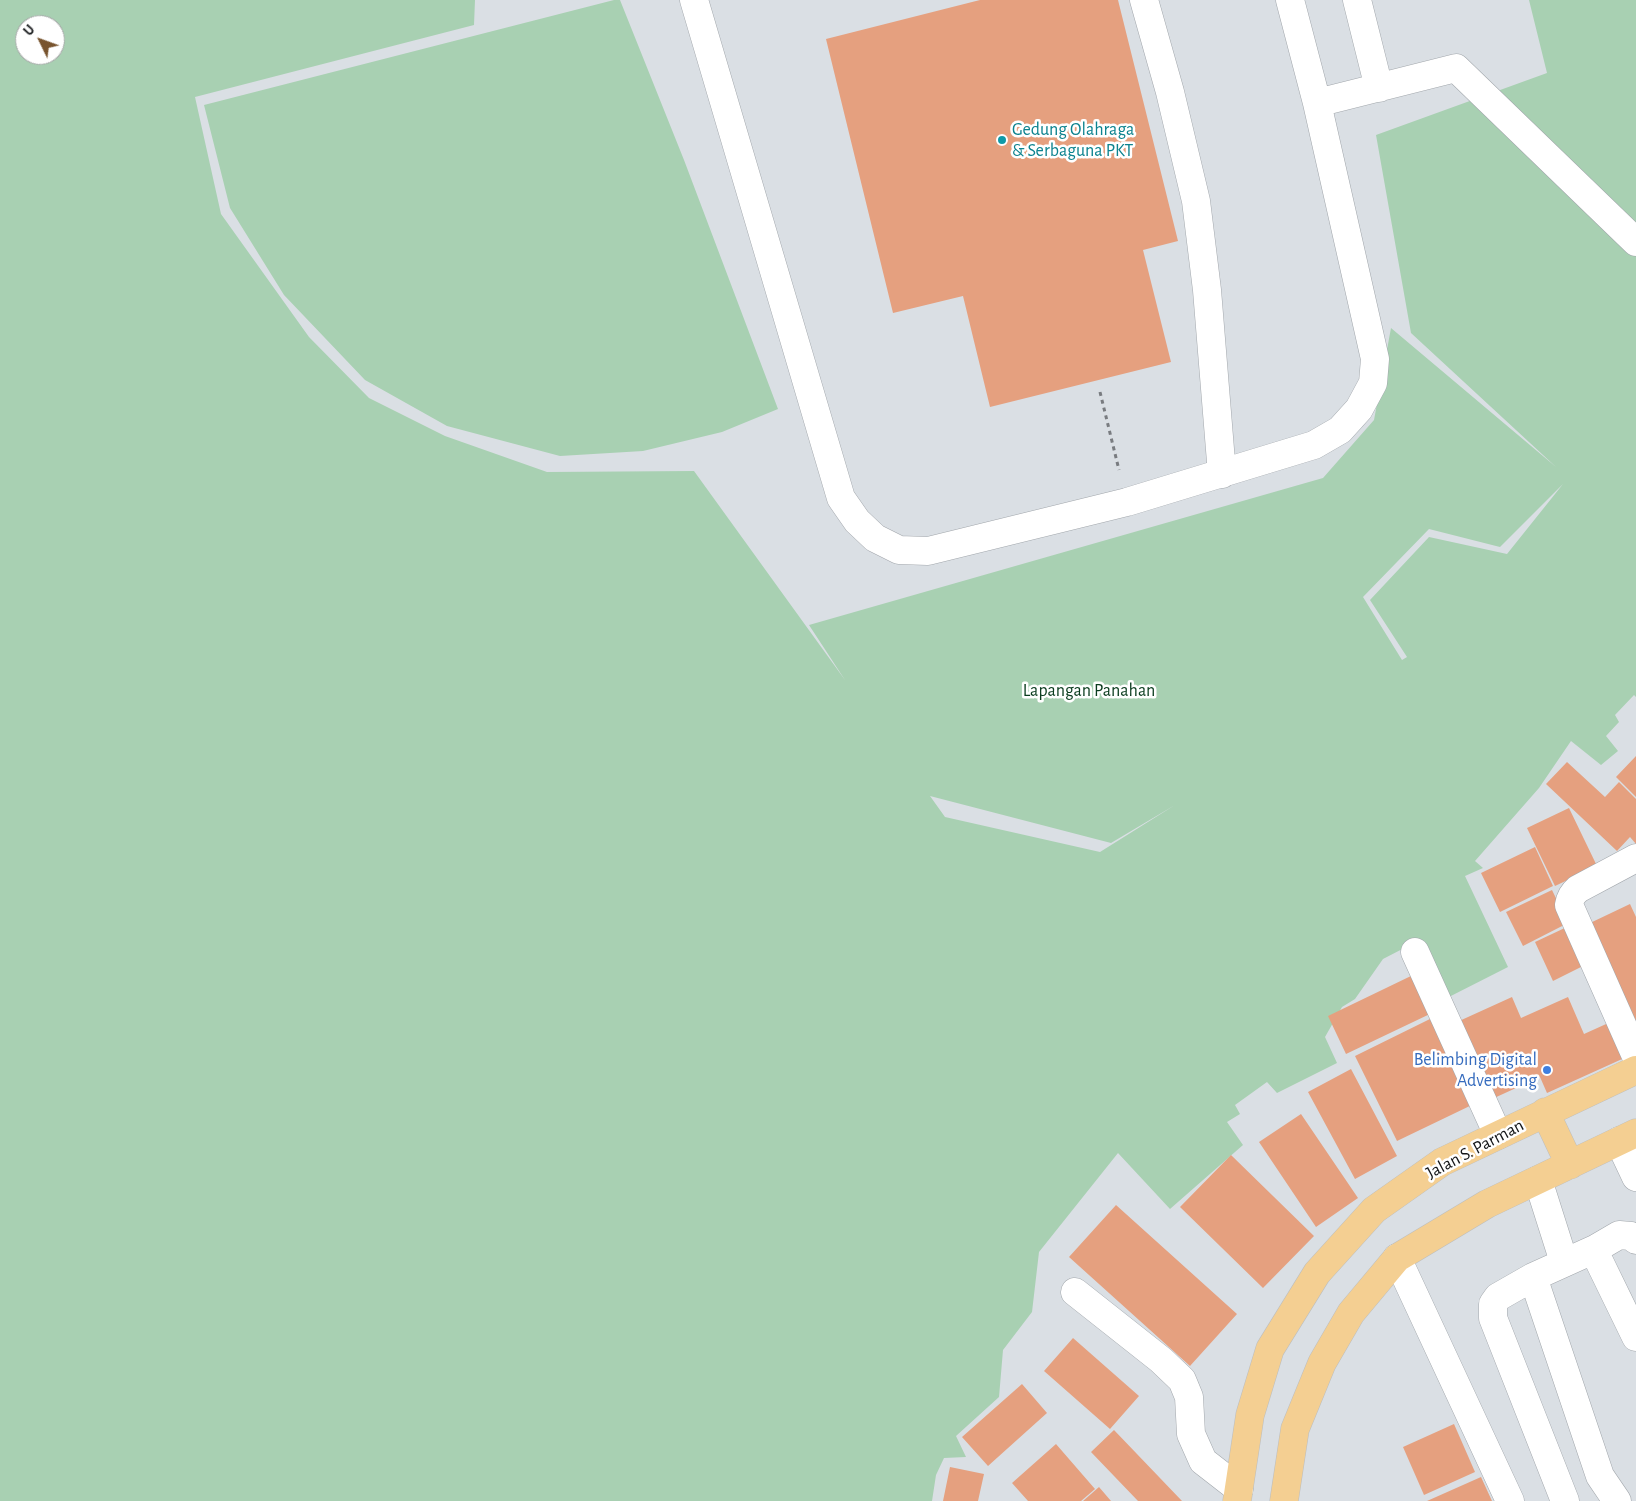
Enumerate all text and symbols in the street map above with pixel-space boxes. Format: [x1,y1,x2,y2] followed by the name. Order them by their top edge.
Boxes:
[15,15,65,65] north arrow
[21,23,38,39] text: U
[1012,119,1134,162] place label: Gedung Olahraga & Serbaguna PKT
[996,134,1008,146] marker: Gedung Olahraga & Serbaguna PKT
[1023,680,1155,702] park label: Lapangan Panahan
[1414,1049,1537,1092] place label: Belimbing Digital Advertising
[1541,1064,1553,1076] marker: Belimbing Digital Advertising
[1422,1114,1528,1184] street label: Jalan S. Parman

